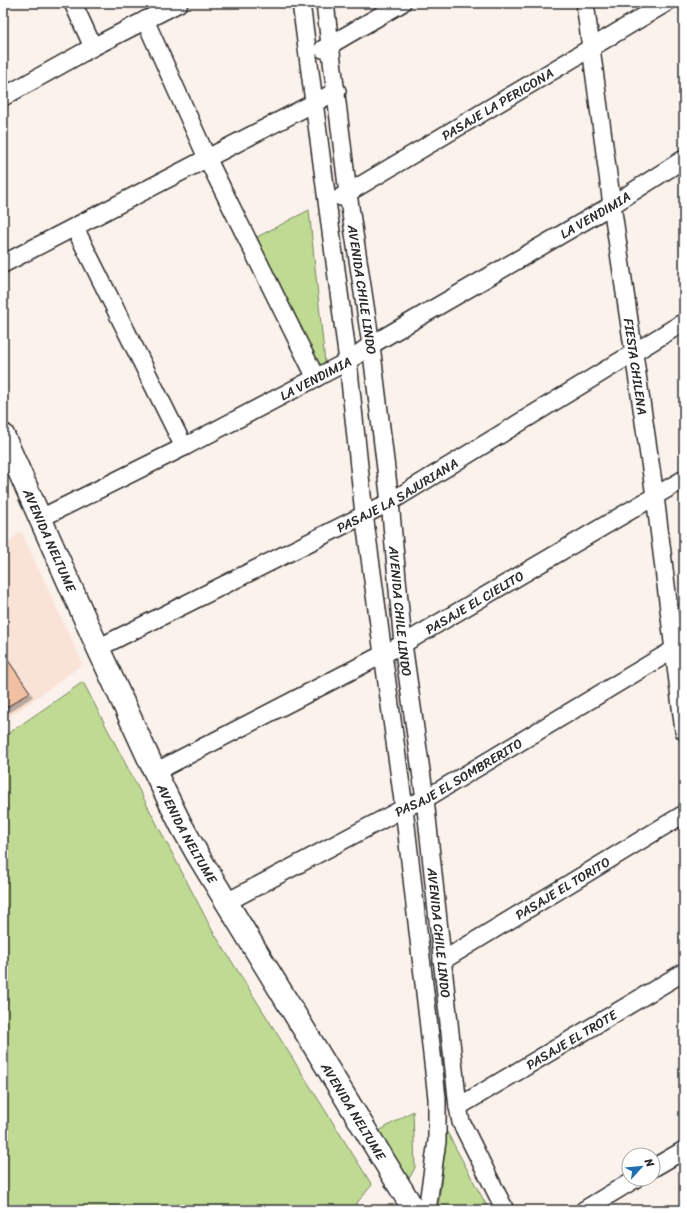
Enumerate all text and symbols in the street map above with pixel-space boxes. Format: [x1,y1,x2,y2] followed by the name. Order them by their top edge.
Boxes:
[437,61,558,146] street label: PASAJE LA PERICONA
[555,185,635,245] street label: LA VENDIMIA
[341,222,384,356] street label: AVENIDA CHILE LINDO
[617,317,654,416] street label: FIESTA CHILENA
[275,350,356,407] street label: LA VENDIMIA
[332,452,462,539] street label: PASAJE LA SAJURIANA
[16,484,83,596] street label: AVENIDA NELTUME
[382,544,419,678] street label: AVENIDA CHILE LINDO
[421,564,528,640] street label: PASAJE EL CIELITO
[390,732,527,823] street label: PASAJE EL SOMBRERITO
[150,778,224,889] street label: AVENIDA NELTUME
[510,850,615,926] street label: PASAJE EL TORITO
[421,866,458,999] street label: AVENIDA CHILE LINDO
[521,1003,622,1076] street label: PASAJE EL TROTE
[315,1057,393,1165] street label: AVENIDA NELTUME
[621,1147,661,1187] north arrow
[639,1154,660,1171] text: N

